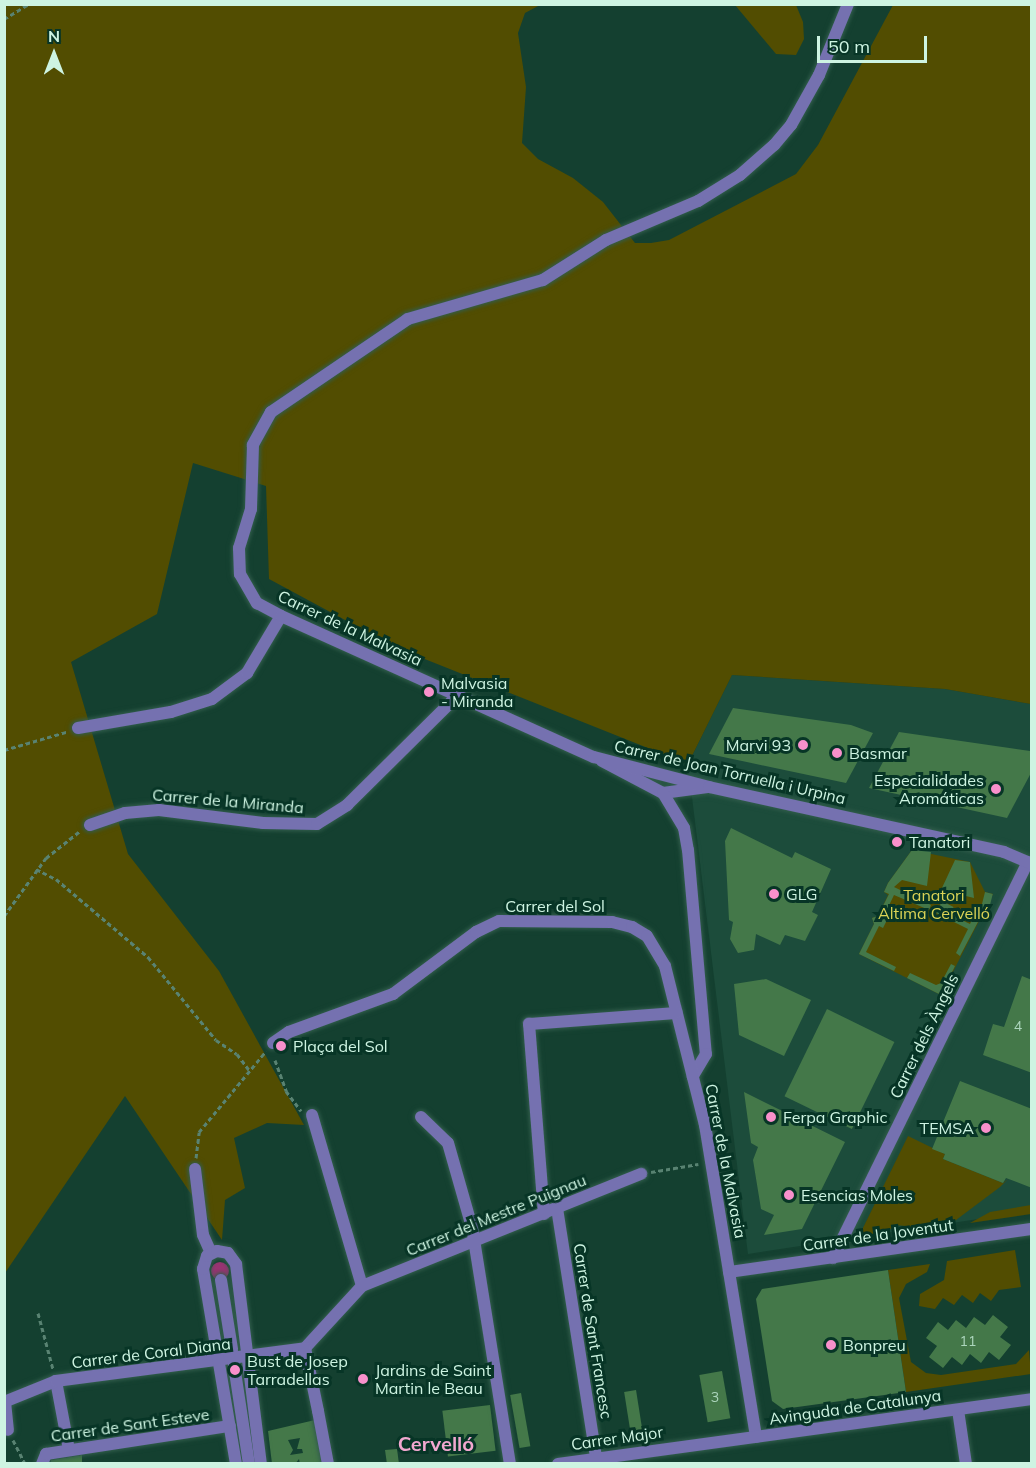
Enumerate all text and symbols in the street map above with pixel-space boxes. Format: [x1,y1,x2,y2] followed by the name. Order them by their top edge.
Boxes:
[24,24,84,84] north arrow
[820,24,930,62] scale bar
[48,26,60,46] text: N
[828,35,870,58] text: 50 m
[275,586,425,670] street label: Carrer de la Malvasia
[441,673,513,711] place label: Malvasia - Miranda
[422,685,436,699] marker: Malvasia - Miranda
[726,735,791,755] place label: Marvi 93
[612,736,848,808] street label: Carrer de Joan Torruella i Urpina
[796,738,810,752] marker: Marvi 93
[849,743,907,763] place label: Basmar
[830,746,844,760] marker: Basmar
[874,770,984,808] place label: Especialidades Aromáticas
[989,782,1003,796] marker: Especialidades Aromáticas
[151,785,305,817] street label: Carrer de la Miranda
[909,832,970,852] place label: Tanatori
[890,835,904,849] marker: Tanatori
[786,884,818,904] place label: GLG
[878,885,990,923] park label: Tanatori Altima Cervelló
[767,887,781,901] marker: GLG
[505,896,605,916] street label: Carrer del Sol
[886,971,962,1101] street label: Carrer dels Àngels
[1014,1018,1022,1034] house number: 4
[293,1036,388,1056] place label: Plaça del Sol
[274,1039,288,1053] marker: Plaça del Sol
[702,1082,750,1240] street label: Carrer de la Malvasia
[783,1107,887,1127] place label: Ferpa Graphic
[764,1110,778,1124] marker: Ferpa Graphic
[920,1118,974,1138] place label: TEMSA
[979,1121,993,1135] marker: TEMSA
[403,1170,589,1260] street label: Carrer del Mestre Puignau
[801,1185,913,1205] place label: Esencias Moles
[782,1188,796,1202] marker: Esencias Moles
[802,1215,954,1255] street label: Carrer de la Joventut
[570,1242,616,1420] street label: Carrer de Sant Francesc
[960,1333,976,1349] house number: 11
[70,1334,232,1372] street label: Carrer de Coral Diana
[843,1335,906,1355] place label: Bonpreu
[824,1338,838,1352] marker: Bonpreu
[247,1351,348,1389] place label: Bust de Josep Tarradellas
[375,1360,491,1398] place label: Jardins de Saint Martin le Beau
[228,1363,242,1377] marker: Bust de Josep Tarradellas
[356,1372,370,1386] marker: Jardins de Saint Martin le Beau
[768,1385,942,1429] street label: Avinguda de Catalunya
[711,1389,719,1405] house number: 3
[49,1404,211,1446] street label: Carrer de Sant Esteve
[570,1422,664,1454] street label: Carrer Major
[398,1431,474,1455] district label: Cervelló

